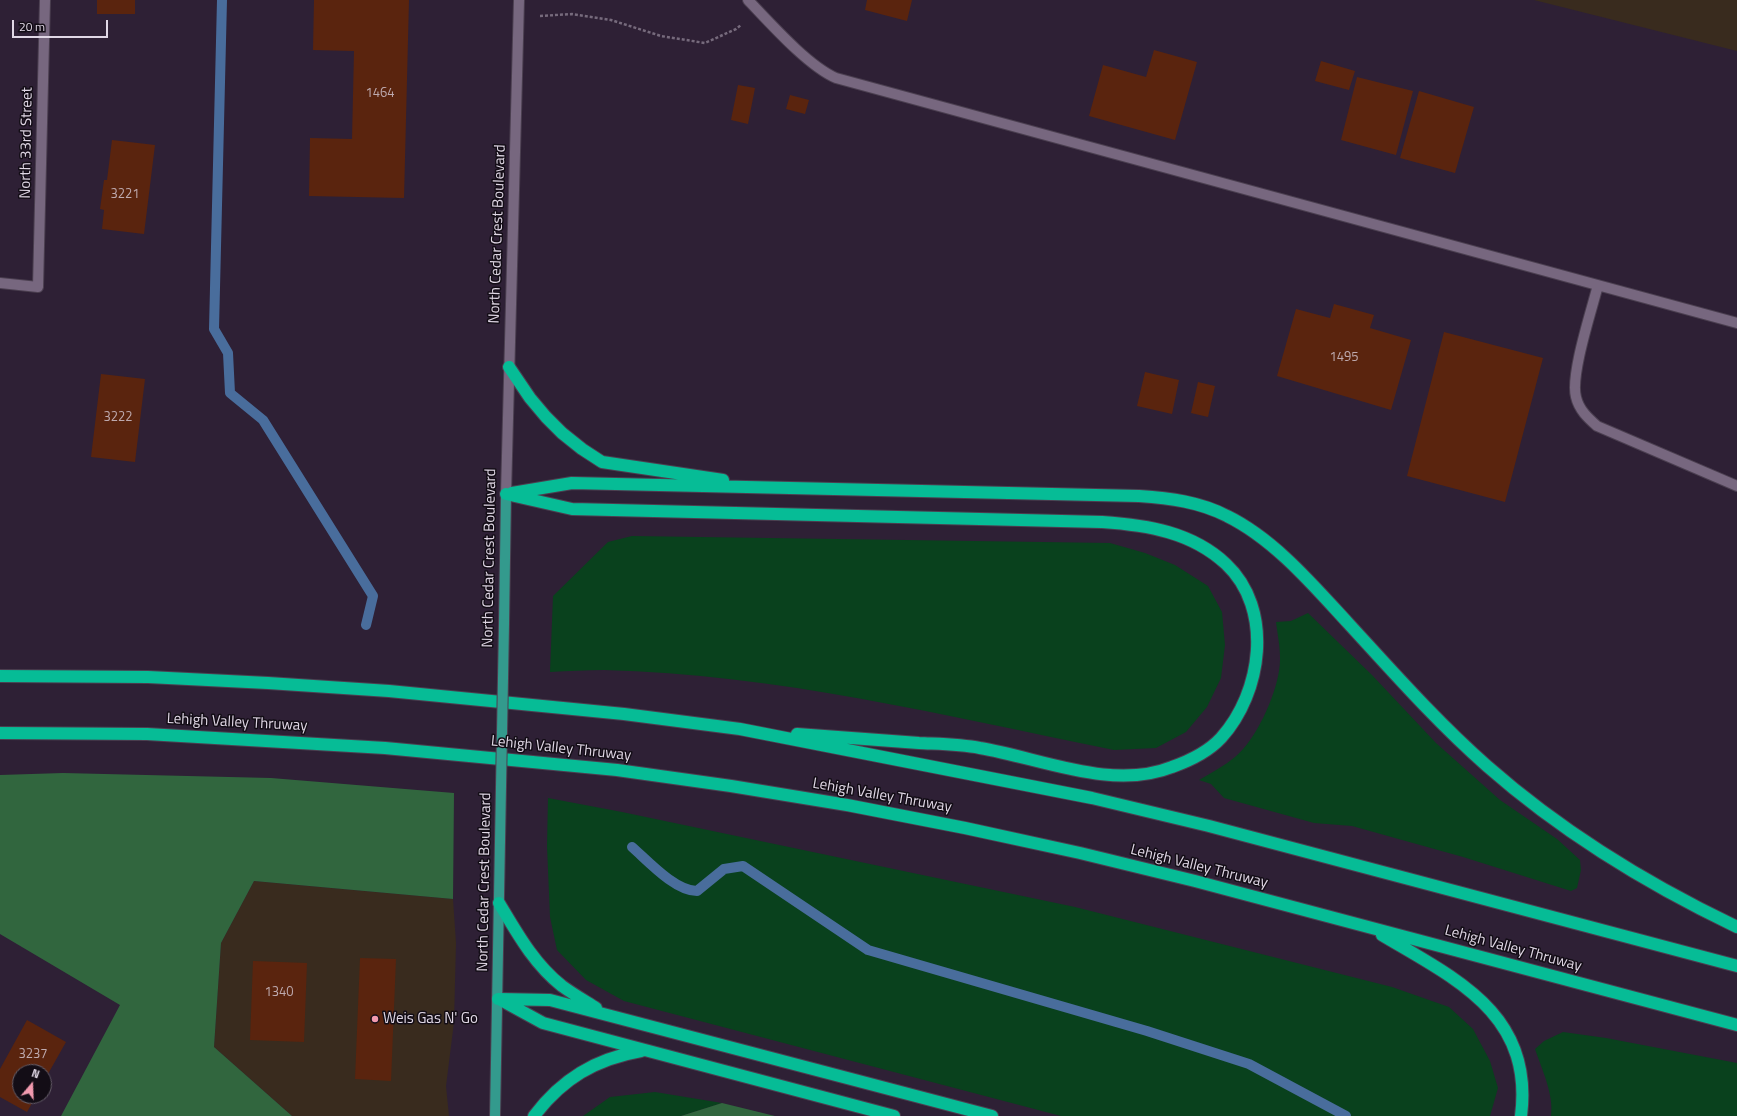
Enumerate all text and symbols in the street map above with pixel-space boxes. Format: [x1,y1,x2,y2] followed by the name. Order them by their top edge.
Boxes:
[14,12,110,38] scale bar
[19,17,45,36] text: 20 m
[365,86,395,102] house number: 1464
[17,87,37,199] street label: North 33rd Street
[486,144,510,324] street label: North Cedar Crest Boulevard
[110,187,140,203] house number: 3221
[1329,350,1359,366] house number: 1495
[103,410,133,426] house number: 3222
[479,468,501,648] street label: North Cedar Crest Boulevard
[166,710,308,736] street label: Lehigh Valley Thruway
[490,733,632,765] street label: Lehigh Valley Thruway
[811,775,953,817] street label: Lehigh Valley Thruway
[474,792,496,972] street label: North Cedar Crest Boulevard
[1128,841,1270,893] street label: Lehigh Valley Thruway
[1443,922,1583,976] street label: Lehigh Valley Thruway
[264,985,294,1001] house number: 1340
[383,1010,478,1028] place label: Weis Gas N' Go
[370,1014,380,1024] marker: Weis Gas N' Go
[18,1047,48,1063] house number: 3237
[12,1064,52,1104] north arrow
[29,1065,42,1082] text: N

